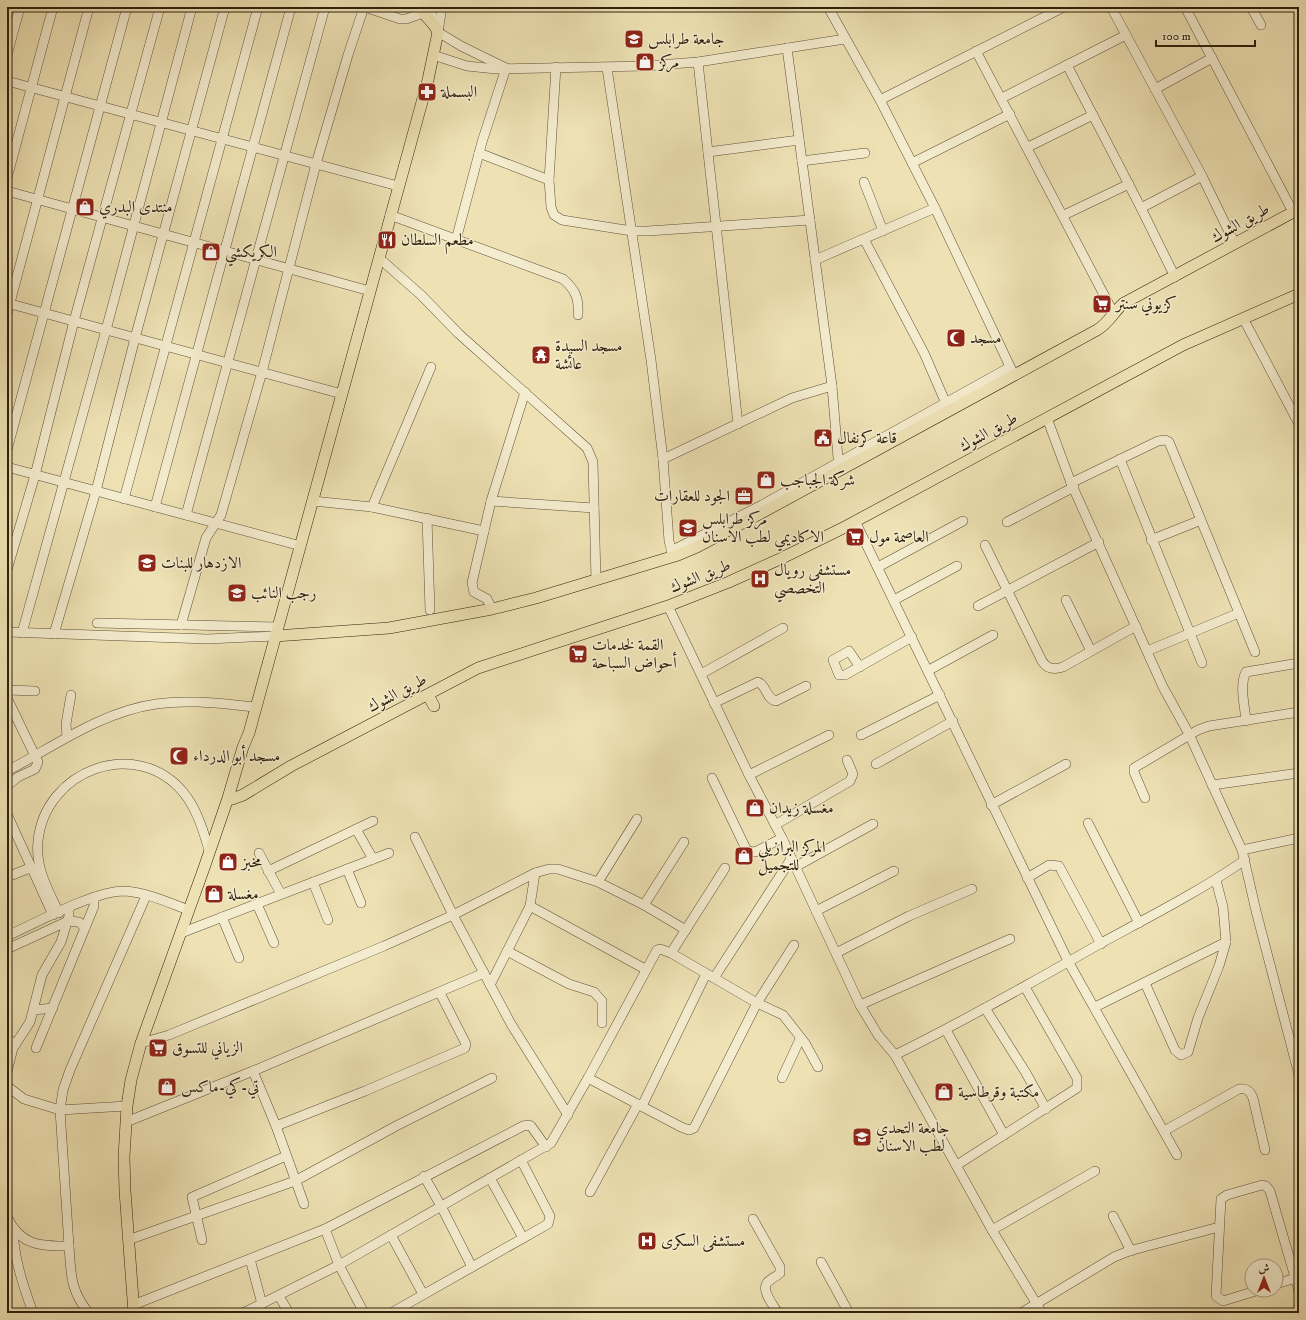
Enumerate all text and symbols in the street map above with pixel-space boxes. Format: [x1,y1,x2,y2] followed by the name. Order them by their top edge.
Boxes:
[1156,22,1255,48] scale bar
[623,28,645,50] school or university icon: جامعة طرابلس
[648,29,724,49] place label: جامعة طرابلس
[1162,29,1191,44] text: 100 m
[634,51,656,73] shop icon: مركز
[657,52,679,73] place label: مركز
[416,81,438,103] pharmacy icon: البسملة
[440,82,477,102] place label: البسملة
[74,196,96,218] shop icon: منتدى البدري
[99,197,173,219] place label: منتدى البدري
[1207,199,1273,247] street label: طريق الشوك
[376,229,398,251] restaurant icon: مطعم السلطان
[401,230,474,255] place label: مطعم السلطان
[200,241,222,263] shop icon: الكريكشي
[225,242,277,267] place label: الكريكشي
[1091,293,1113,315] supermarket icon: كزيوني سنتر
[1114,294,1177,316] place label: كزيوني سنتر
[945,327,967,349] mosque icon: مسجد
[970,328,1001,348] place label: مسجد
[555,336,623,374] place label: مسجد السيدة عائشة
[530,344,552,366] temple icon: مسجد السيدة عائشة
[955,408,1021,456] street label: طريق الشوك
[812,427,834,449] public building icon: قاعة كرنفال
[837,428,897,448] place label: قاعة كرنفال
[755,469,777,491] shop icon: شركة الجباجب
[780,470,855,490] place label: شركة الجباجب
[733,485,755,507] office icon: الجود للعقارات
[654,486,730,506] place label: الجود للعقارات
[702,509,824,552] place label: مركز طرابلس الاكاديمي لطب الاسنان
[677,517,699,539] school or university icon: مركز طرابلس الاكاديمي لطب الاسنان
[844,526,866,548] supermarket icon: العاصمة مول
[869,527,929,547] place label: العاصمة مول
[136,552,158,574] school or university icon: الازدهار للبنات
[161,553,241,573] place label: الازدهار للبنات
[667,555,733,597] street label: طريق الشوك
[774,560,851,603] place label: مستشفى رويال التخصصي
[749,568,771,590] hospital icon: مستشفى رويال التخصصي
[226,582,248,604] school or university icon: رجب النائب
[251,583,316,603] place label: رجب النائب
[592,635,677,673] place label: القمة لخدمات أحواض السباحة
[567,643,589,665] supermarket icon: القمة لخدمات أحواض السباحة
[364,669,430,717] street label: طريق الشوك
[193,744,280,766] place label: مسجد أبو الدرداء
[168,745,190,767] mosque icon: مسجد أبو الدرداء
[744,797,766,819] shop icon: مغسلة زيدان
[769,798,834,818] place label: مغسلة زيدان
[758,837,825,876] place label: المركز البرازيلي للتجميل
[733,845,755,867] shop icon: المركز البرازيلي للتجميل
[217,851,239,873] shop icon: مخبز
[240,852,262,872] place label: مخبز
[203,883,225,905] shop icon: مغسلة
[227,884,259,904] place label: مغسلة
[147,1037,169,1059] supermarket icon: الزياني للتسوق
[172,1038,243,1060] place label: الزياني للتسوق
[156,1076,178,1098] shop icon: تي-كي-ماكس
[181,1076,259,1099] place label: تي-كي-ماكس
[933,1081,955,1103] shop icon: مكتبة وقرطاسية
[958,1082,1039,1102] place label: مكتبة وقرطاسية
[876,1118,949,1156] place label: جامعة التحدي لطب الاسنان
[851,1126,873,1148] school or university icon: جامعة التحدي لطب الاسنان
[636,1230,658,1252] hospital icon: مستشفى السكرى
[661,1231,745,1252] place label: مستشفى السكرى
[1244,1258,1284,1298] north arrow
[1259,1262,1270,1276] text: ش

